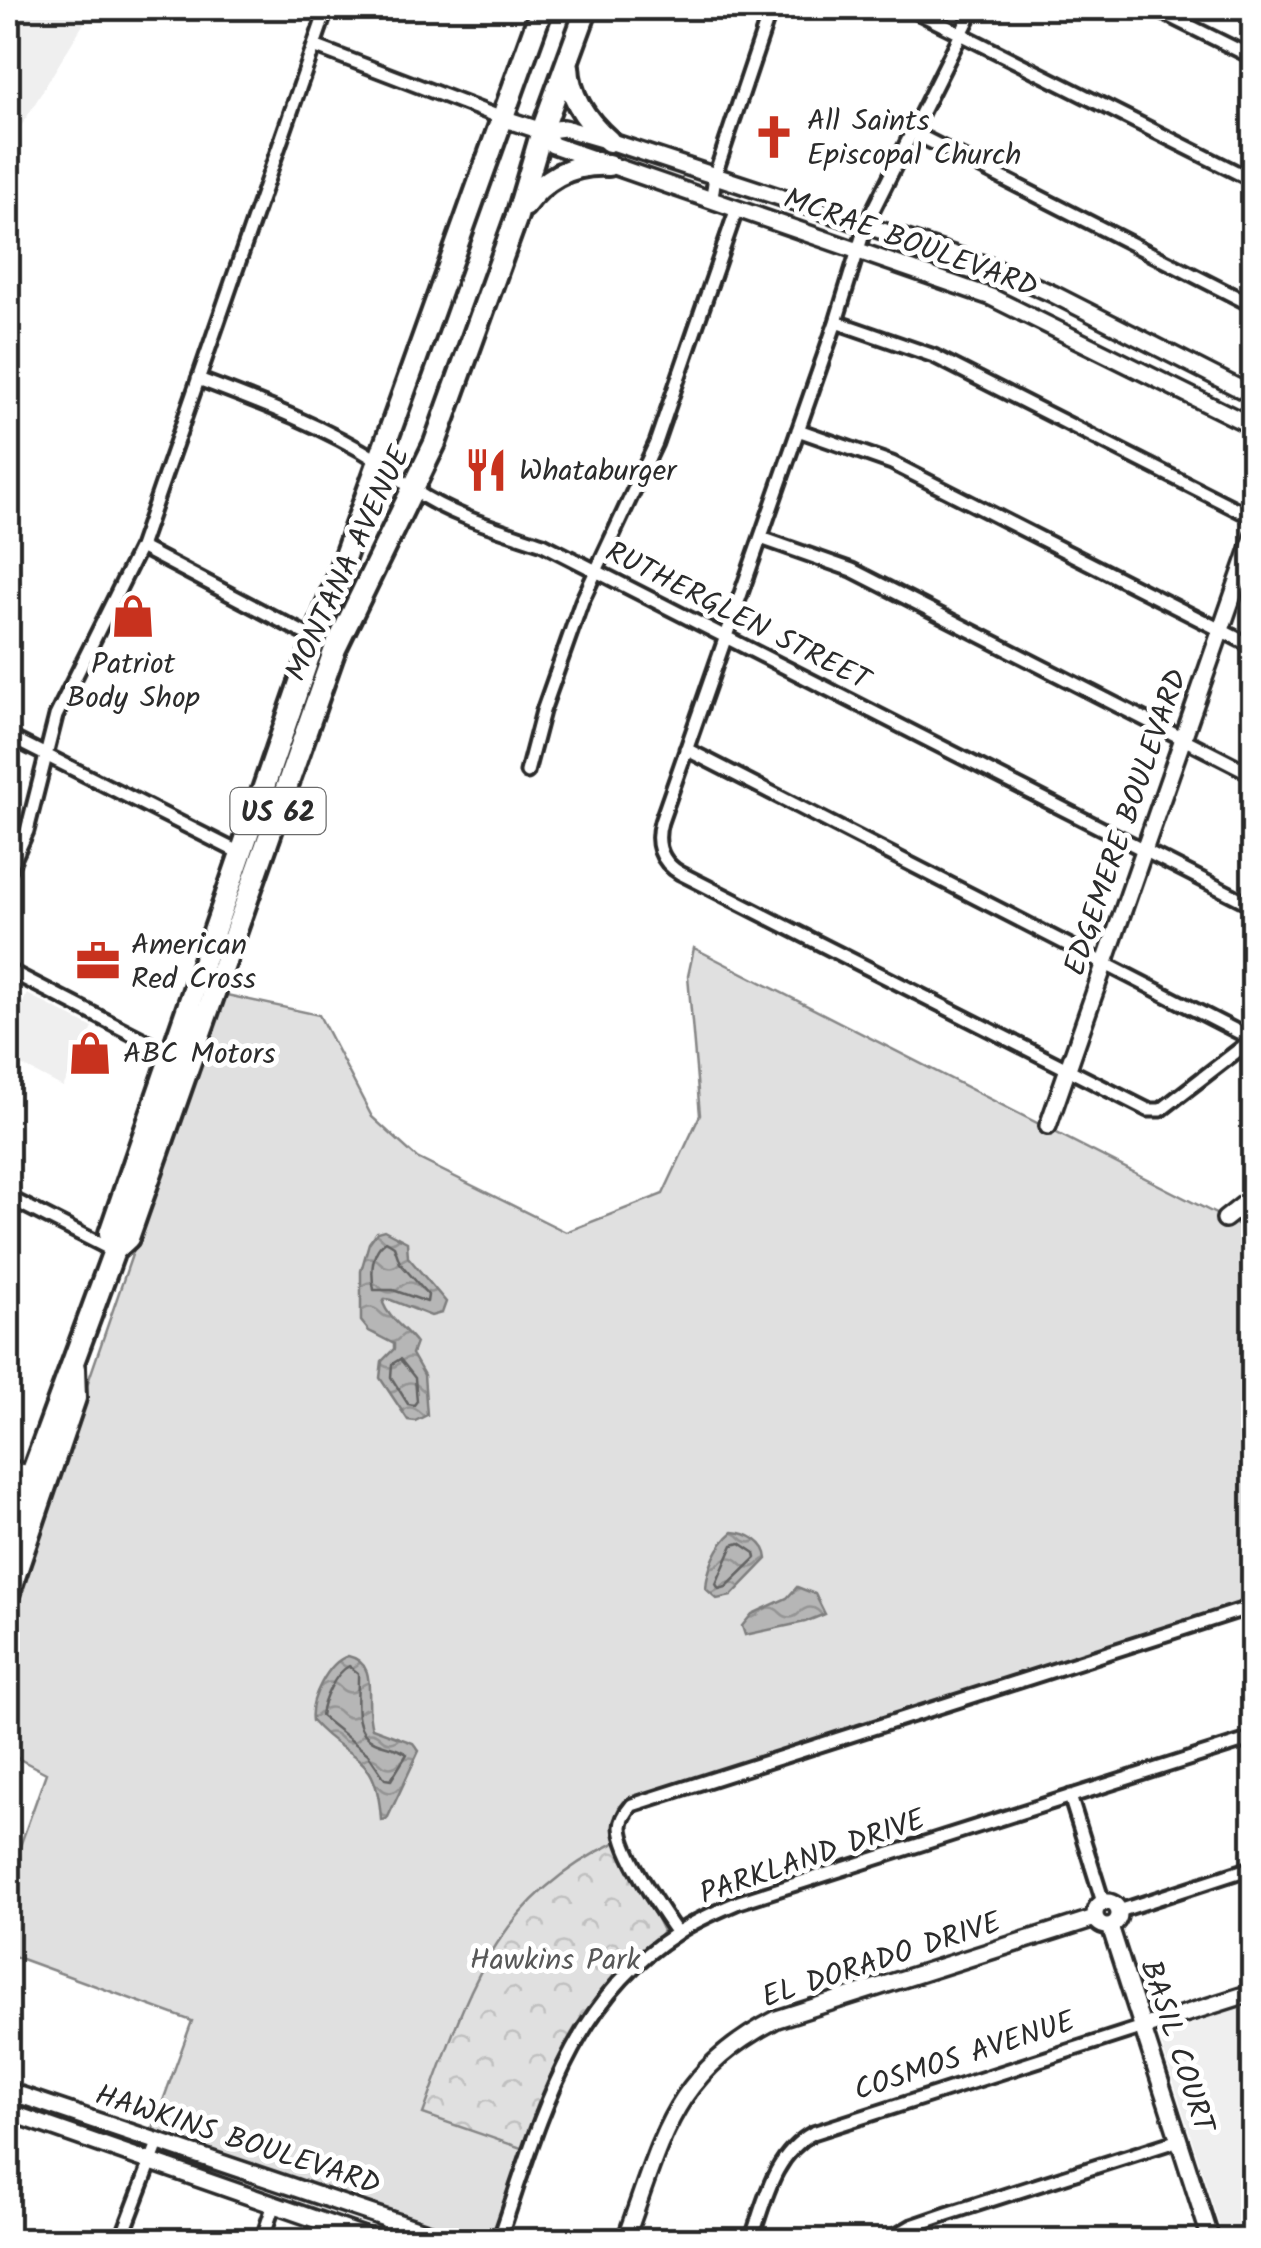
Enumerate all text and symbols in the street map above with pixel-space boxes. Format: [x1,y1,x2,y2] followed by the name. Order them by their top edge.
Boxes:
[807,98,1021,180] place label: All Saints Episcopal Church
[750,113,798,161] church icon: All Saints Episcopal Church
[776,176,1044,312] street label: MCRAE BOULEVARD
[273,437,425,689] street label: MONTANA AVENUE
[462,446,510,494] restaurant icon: Whataburger
[519,448,678,496] place label: Whataburger
[596,529,881,706] street label: RUTHERGLEN STREET
[109,592,157,640] shop icon: Patriot Body Shop
[66,641,200,723] place label: Patriot Body Shop
[1052,663,1202,982] street label: EDGEMERE BOULEVARD
[230,788,326,834] road number: US 62
[131,922,256,1004] place label: American Red Cross
[74,937,122,985] office icon: American Red Cross
[66,1029,114,1077] shop icon: ABC Motors
[123,1031,276,1079] place label: ABC Motors
[693,1796,933,1919] street label: PARKLAND DRIVE
[756,1899,1009,2022] street label: EL DORADO DRIVE
[470,1937,641,1985] park label: Hawkins Park
[1126,1954,1227,2142] street label: BASIL COURT
[848,1998,1083,2115] street label: COSMOS AVENUE
[88,2072,386,2210] street label: HAWKINS BOULEVARD

